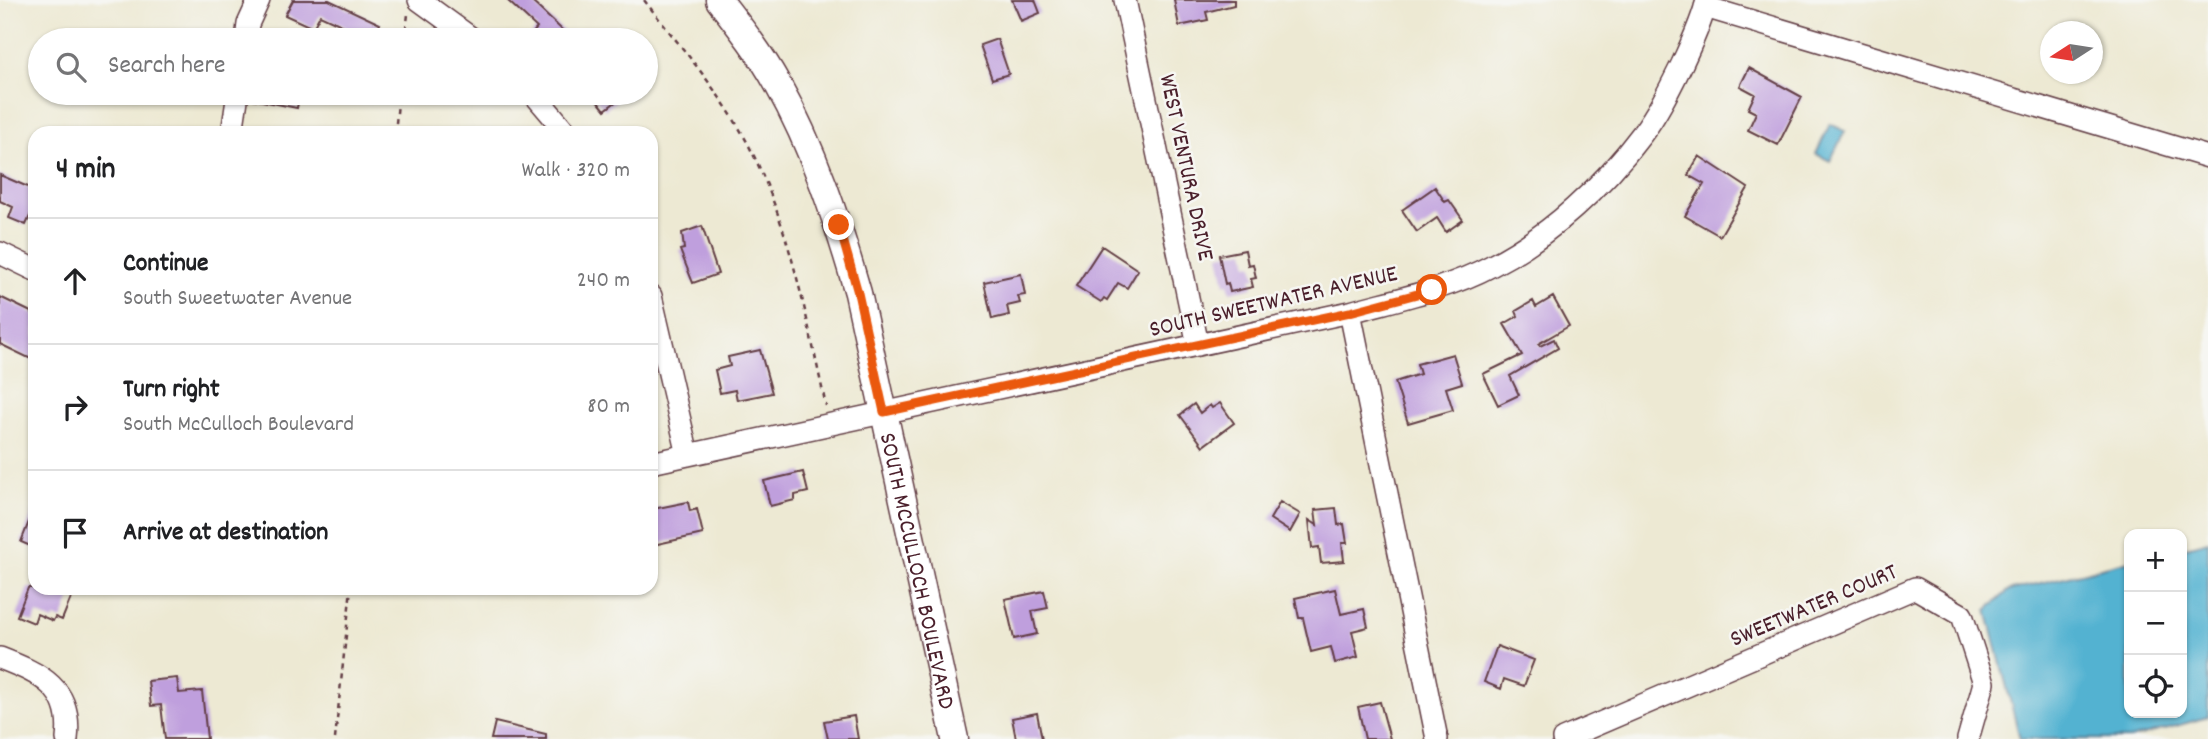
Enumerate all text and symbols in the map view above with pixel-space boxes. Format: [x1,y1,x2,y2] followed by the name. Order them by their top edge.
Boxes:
[2040,21,2103,84] north arrow
[28,28,658,105] search box
[52,48,90,86] icon: search
[108,48,226,85] text: Search here
[1149,71,1221,264] street label: WEST VENTURA DRIVE
[56,150,115,193] text: 4 min
[521,155,630,188] text: Walk · 320 m
[823,209,854,240] route end
[123,246,208,283] text: Continue
[1146,258,1401,348] street label: SOUTH SWEETWATER AVENUE
[56,262,94,300] icon: ahead
[577,265,630,298] text: 240 m
[1416,274,1447,305] route start
[123,283,352,316] text: South Sweetwater Avenue
[123,372,220,409] text: Turn right
[56,388,94,426] icon: right
[587,391,630,424] text: 80 m
[123,409,354,442] text: South McCulloch Boulevard
[869,430,962,713] street label: SOUTH MCCULLOCH BOULEVARD
[56,514,94,552] icon: arrive
[123,515,328,552] text: Arrive at destination
[2124,529,2187,718] map controls
[2124,529,2187,592] button: +
[1725,556,1903,657] street label: SWEETWATER COURT
[2124,592,2187,655] button: −
[2124,655,2187,718] button: locate

